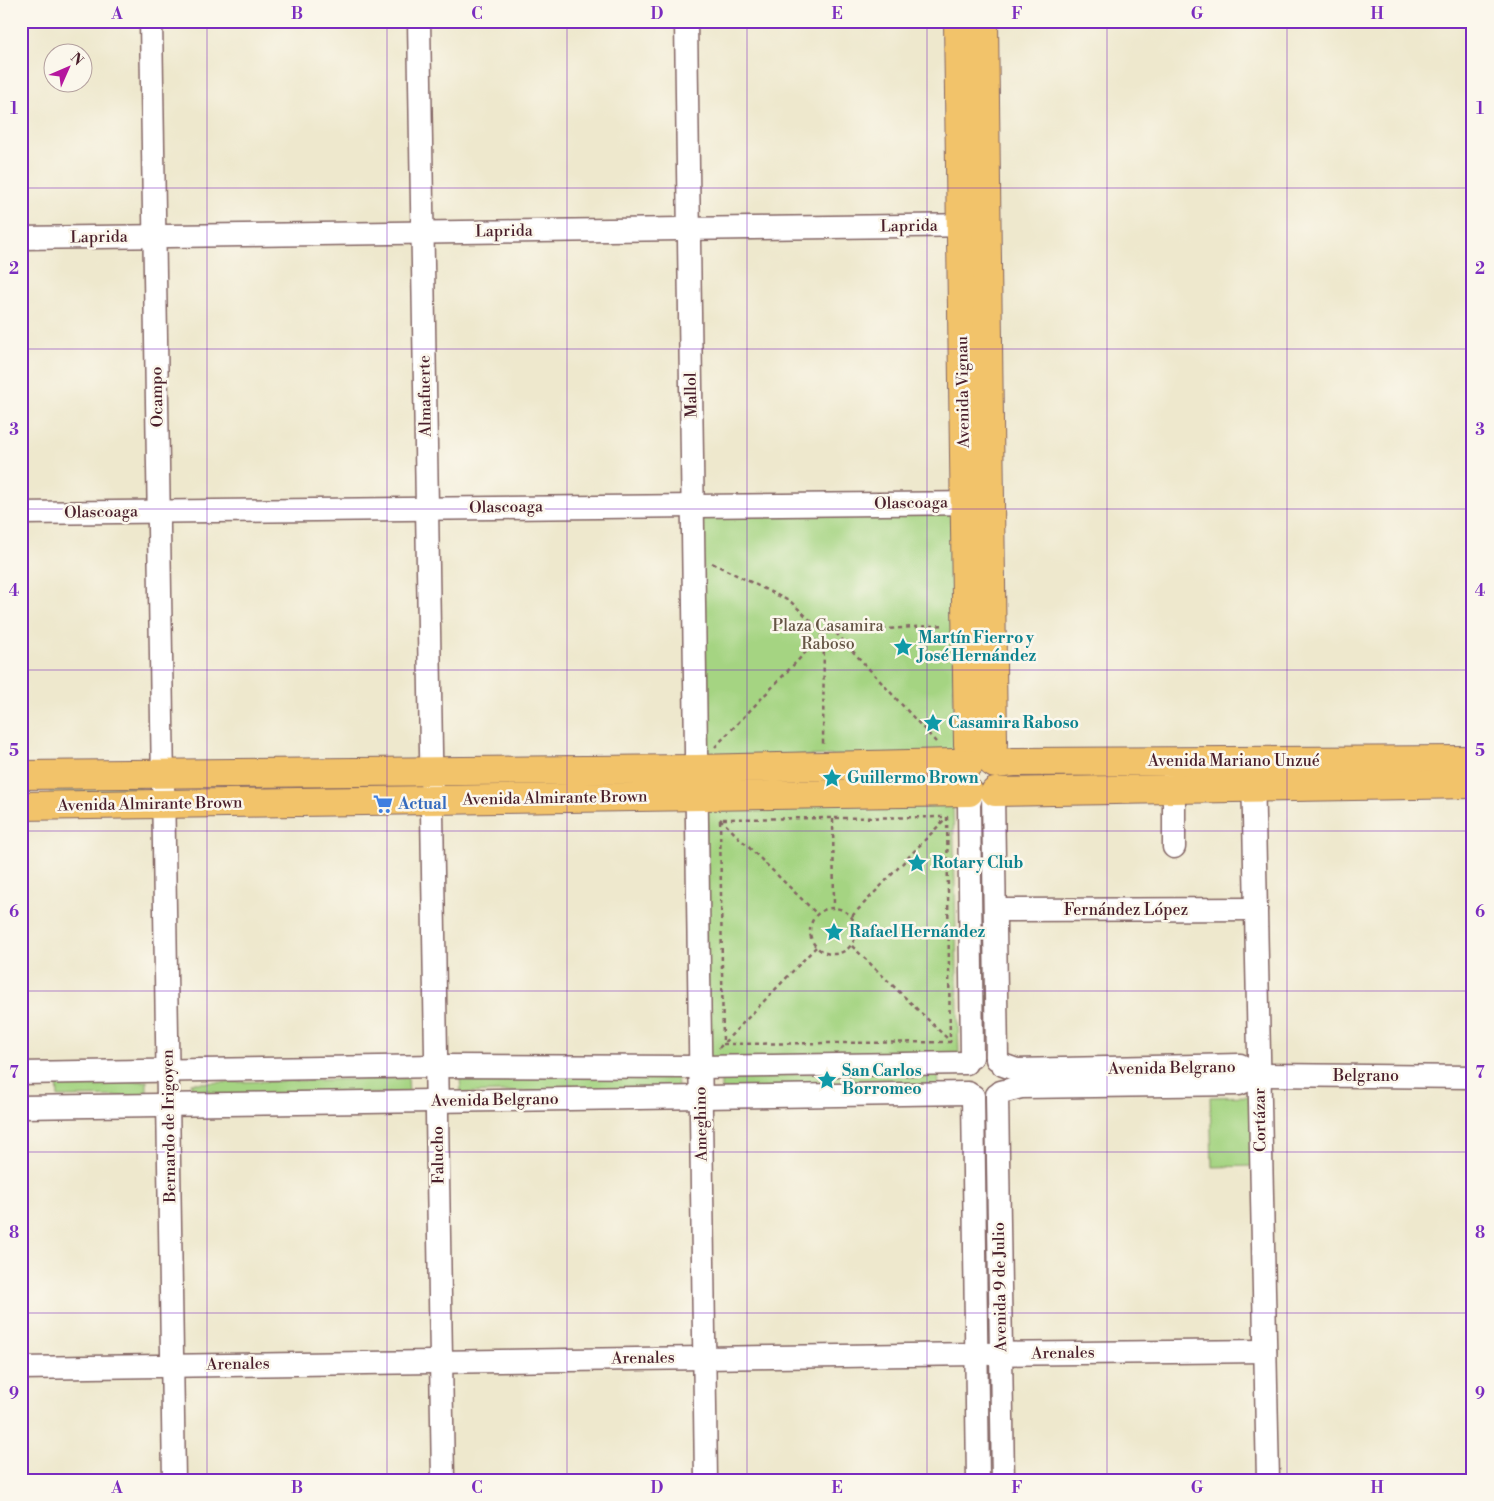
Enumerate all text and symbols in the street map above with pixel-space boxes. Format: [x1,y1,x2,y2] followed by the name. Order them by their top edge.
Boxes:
[110,4,123,24] text: A
[291,4,303,24] text: B
[471,4,483,24] text: C
[651,4,664,24] text: D
[831,4,843,24] text: E
[1011,4,1023,24] text: F
[1191,4,1204,24] text: G
[1370,4,1384,24] text: H
[42,42,92,92] north arrow
[66,49,87,70] text: N
[10,99,18,119] text: 1
[1476,99,1484,119] text: 1
[880,215,939,237] street label: Laprida
[475,220,534,242] street label: Laprida
[70,226,129,248] street label: Laprida
[9,259,19,279] text: 2
[1475,259,1485,279] text: 2
[952,336,974,449] street label: Avenida Vignau
[414,355,436,438] street label: Almafuerte
[146,366,168,428] street label: Ocampo
[681,372,701,418] street label: Mallol
[9,420,19,440] text: 3
[1475,420,1485,440] text: 3
[874,492,949,514] street label: Olascoaga
[469,496,544,518] street label: Olascoaga
[64,501,139,523] street label: Olascoaga
[9,581,20,601] text: 4
[1475,581,1486,601] text: 4
[772,616,885,654] park label: Plaza Casamira Raboso
[916,628,1037,666] place label: Martín Fierro y José Hernández
[892,636,914,658] place icon: Martín Fierro y José Hernández
[922,712,944,734] place icon: Casamira Raboso
[948,713,1079,733] place label: Casamira Raboso
[9,741,19,761] text: 5
[1475,741,1485,761] text: 5
[1147,751,1320,771] street label: Avenida Mariano Unzué
[821,767,843,789] place icon: Guillermo Brown
[847,768,979,788] place label: Guillermo Brown
[461,786,648,810] street label: Avenida Almirante Brown
[56,792,243,816] street label: Avenida Almirante Brown
[372,793,394,815] supermarket icon: Actual
[397,794,448,814] place label: Actual
[906,852,928,874] place icon: Rotary Club
[932,853,1023,873] place label: Rotary Club
[1064,900,1188,920] street label: Fernández López
[9,902,19,922] text: 6
[1475,902,1485,922] text: 6
[823,921,845,943] place icon: Rafael Hernández
[849,922,986,942] place label: Rafael Hernández
[158,1049,180,1204] street label: Bernardo de Irigoyen
[1107,1057,1236,1079] street label: Avenida Belgrano
[842,1061,922,1099] place label: San Carlos Borromeo
[9,1063,19,1083] text: 7
[1475,1063,1485,1083] text: 7
[1332,1066,1399,1086] street label: Belgrano
[816,1069,838,1091] place icon: San Carlos Borromeo
[690,1086,712,1163] street label: Ameghino
[1249,1088,1271,1152] street label: Cortázar
[430,1089,559,1111] street label: Avenida Belgrano
[427,1126,449,1184] street label: Falucho
[989,1222,1011,1353] street label: Avenida 9 de Julio
[9,1223,19,1243] text: 8
[1475,1223,1485,1243] text: 8
[1030,1342,1095,1364] street label: Arenales
[610,1347,675,1369] street label: Arenales
[205,1353,270,1375] street label: Arenales
[9,1384,19,1404] text: 9
[1475,1384,1485,1404] text: 9
[110,1478,123,1498] text: A
[291,1478,303,1498] text: B
[471,1478,483,1498] text: C
[651,1478,664,1498] text: D
[831,1478,843,1498] text: E
[1011,1478,1023,1498] text: F
[1191,1478,1204,1498] text: G
[1370,1478,1384,1498] text: H

